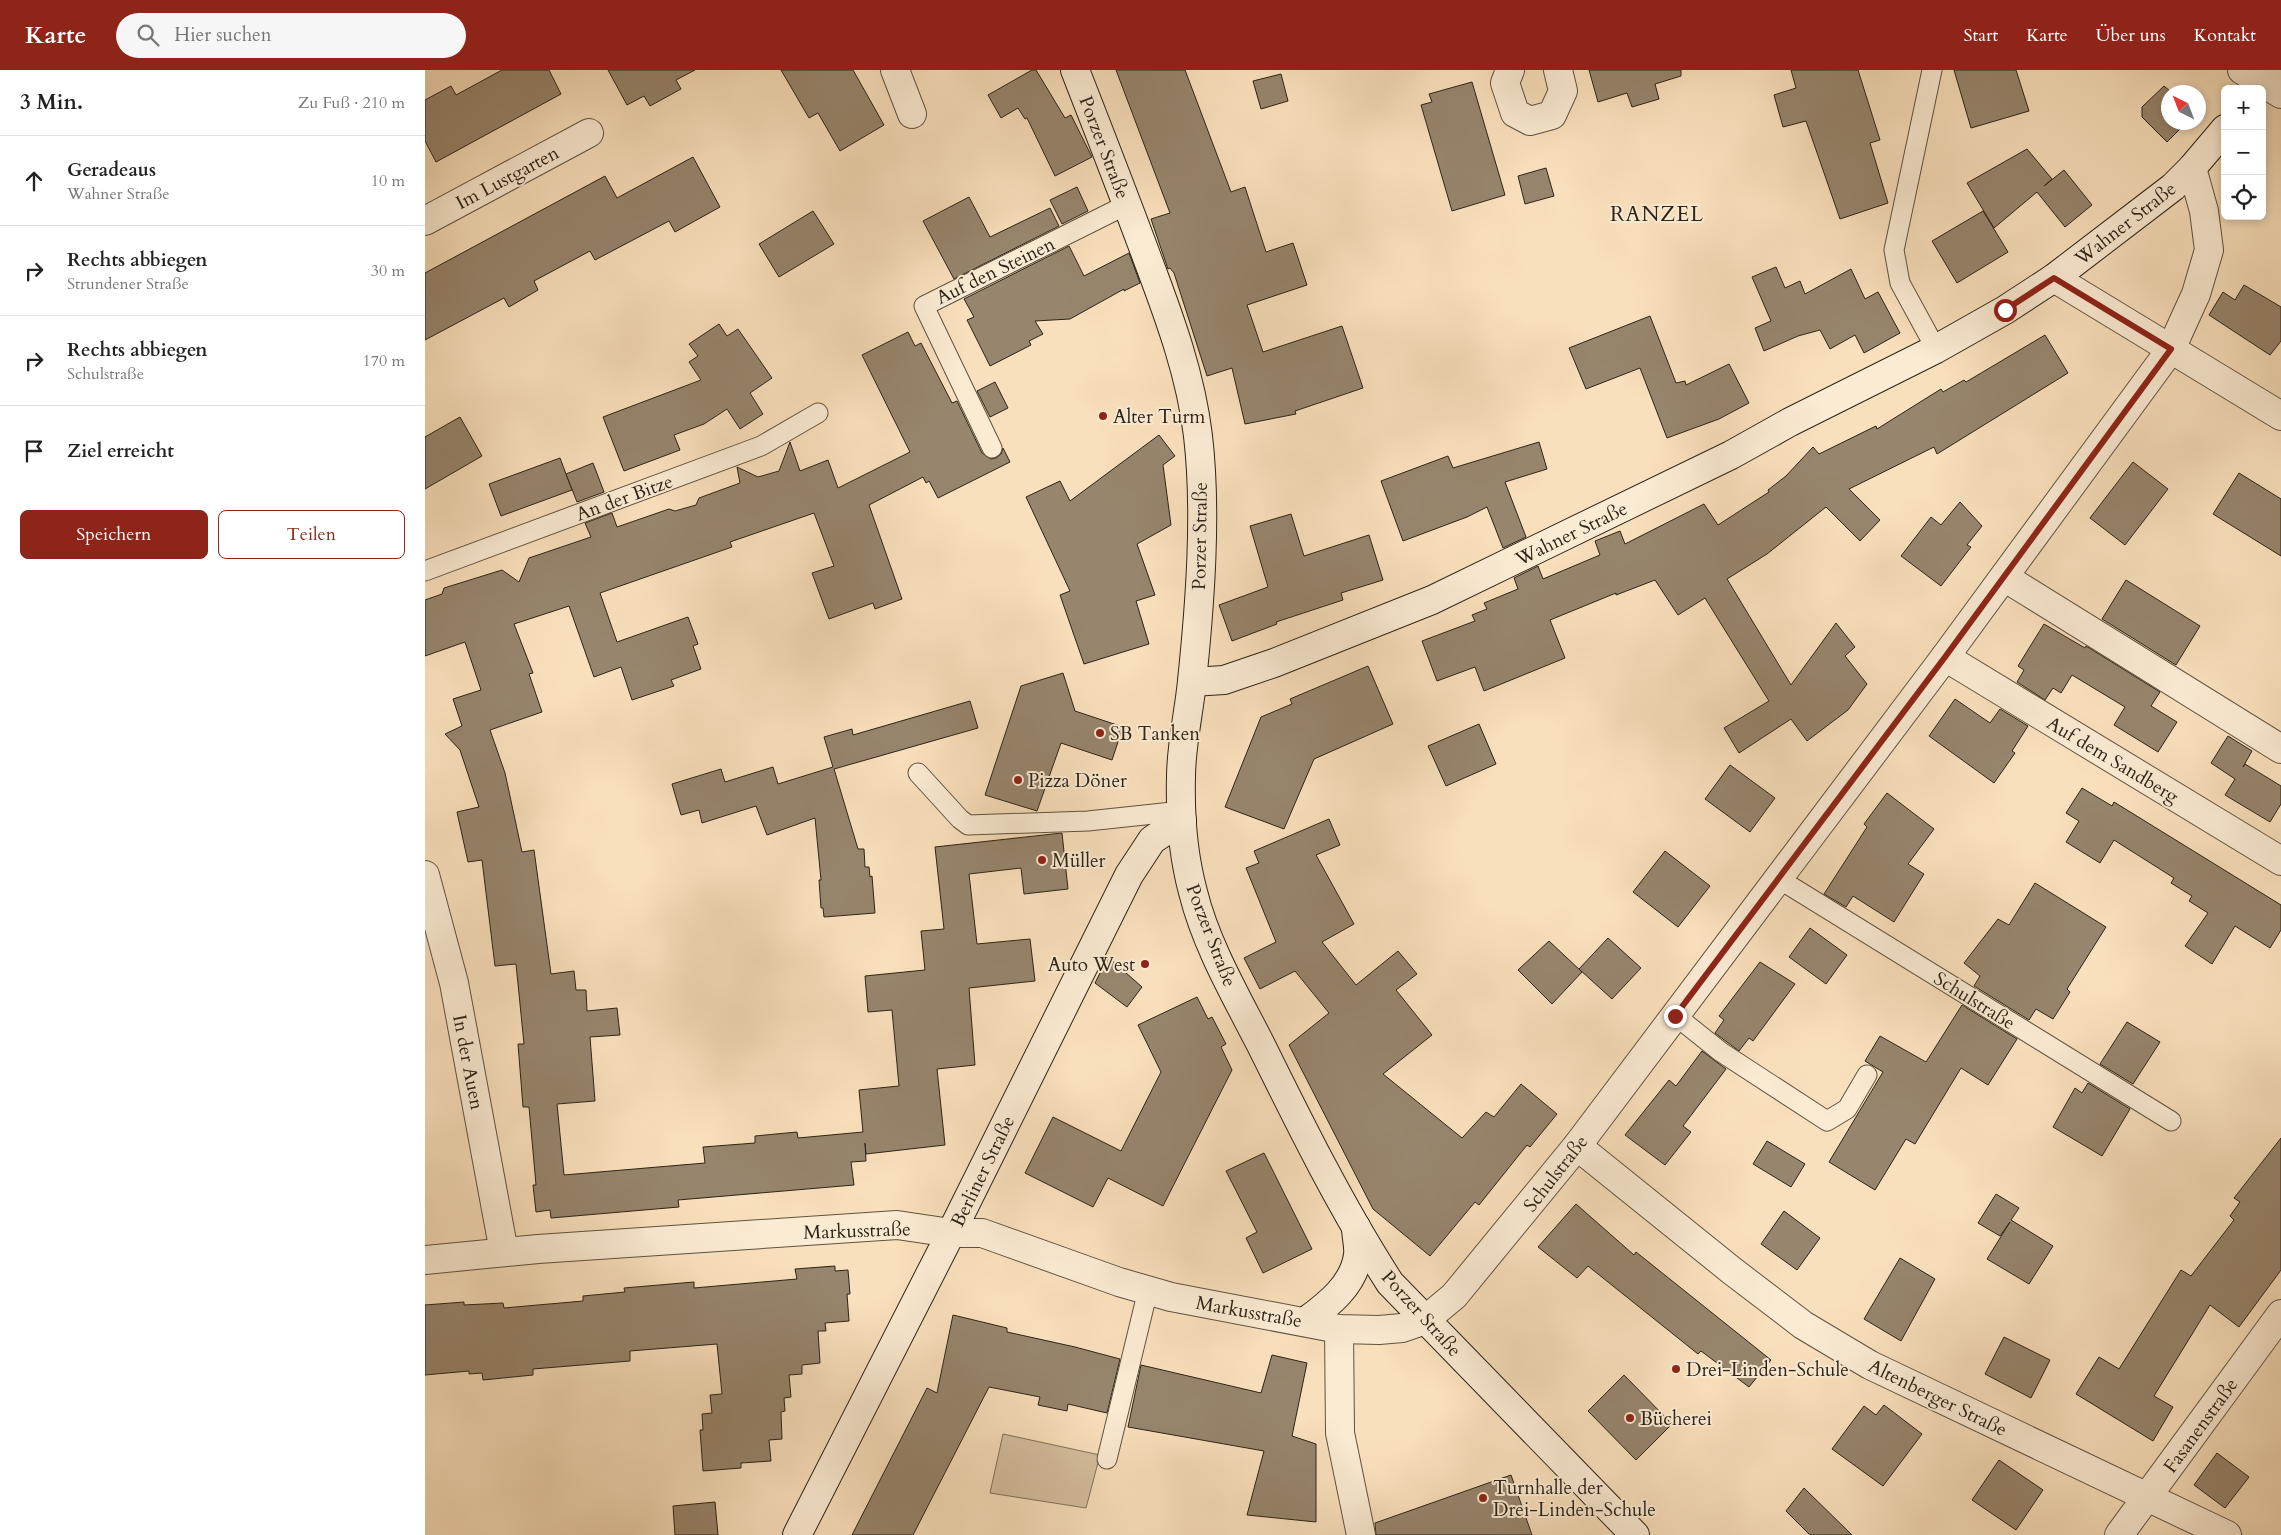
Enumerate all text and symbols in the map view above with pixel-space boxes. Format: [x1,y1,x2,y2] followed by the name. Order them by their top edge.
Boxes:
[116,13,466,58] search box
[25,19,86,52] text: Karte
[134,21,162,49] icon: search
[174,22,272,48] text: Hier suchen
[1963,23,1998,48] text: Start
[2026,23,2068,48] text: Karte
[2096,23,2166,48] text: Über uns
[2194,23,2256,48] text: Kontakt
[2161,85,2206,130] north arrow
[2221,85,2266,220] map controls
[2221,85,2266,130] button: +
[20,88,83,117] text: 3 Min.
[298,92,405,114] text: Zu Fuß · 210 m
[1073,92,1136,203] street label: Porzer Straße
[2221,130,2266,175] button: −
[451,140,564,216] street label: Im Lustgarten
[67,157,156,183] text: Geradeaus
[20,167,48,195] icon: ahead
[371,170,405,192] text: 10 m
[2221,175,2266,220] button: locate
[2069,176,2182,272] street label: Wahner Straße
[67,183,169,205] text: Wahner Straße
[1610,200,1704,229] district label: RANZEL
[932,231,1059,311] street label: Auf den Steinen
[67,247,208,273] text: Rechts abbiegen
[20,257,48,285] icon: right
[371,260,405,282] text: 30 m
[67,273,189,295] text: Strundener Straße
[1994,299,2017,322] route start
[67,337,208,363] text: Rechts abbiegen
[20,347,48,375] icon: right
[363,350,405,372] text: 170 m
[67,363,144,385] text: Schulstraße
[1113,404,1206,430] place label: Alter Turm
[1097,410,1109,422] marker: Alter Turm
[20,437,48,465] icon: arrive
[67,438,174,464] text: Ziel erreicht
[572,468,677,528] street label: An der Bitze
[1186,482,1214,590] street label: Porzer Straße
[1510,496,1632,573] street label: Wahner Straße
[20,510,208,559] button: Speichern
[218,510,405,559] button: Teilen
[2042,710,2184,810] street label: Auf dem Sandberg
[1110,721,1200,747] place label: SB Tanken
[1094,727,1106,739] marker: SB Tanken
[1028,768,1127,794] place label: Pizza Döner
[1012,774,1024,786] marker: Pizza Döner
[1052,848,1106,874] place label: Müller
[1036,854,1048,866] marker: Müller
[1180,880,1243,991] street label: Porzer Straße
[1048,952,1135,978] place label: Auto West
[1139,958,1151,970] marker: Auto West
[1929,966,2020,1036] street label: Schulstraße
[1664,1005,1687,1028] route end
[446,1012,490,1112] street label: In der Auen
[945,1111,1021,1231] street label: Berliner Straße
[1517,1130,1594,1218] street label: Schulstraße
[803,1216,911,1246] street label: Markusstraße
[1375,1265,1467,1363] street label: Porzer Straße
[1194,1290,1304,1334] street label: Markusstraße
[1864,1353,2011,1443] street label: Altenberger Straße
[1686,1357,1849,1383] place label: Drei-Linden-Schule
[1670,1363,1682,1375] marker: Drei-Linden-Schule
[2158,1373,2244,1478] street label: Fasanenstraße
[1640,1406,1712,1432] place label: Bücherei
[1624,1412,1636,1424] marker: Bücherei
[1493,1475,1656,1523] place label: Turnhalle der Drei-Linden-Schule
[1477,1492,1489,1504] marker: Turnhalle der Drei-Linden-Schule

